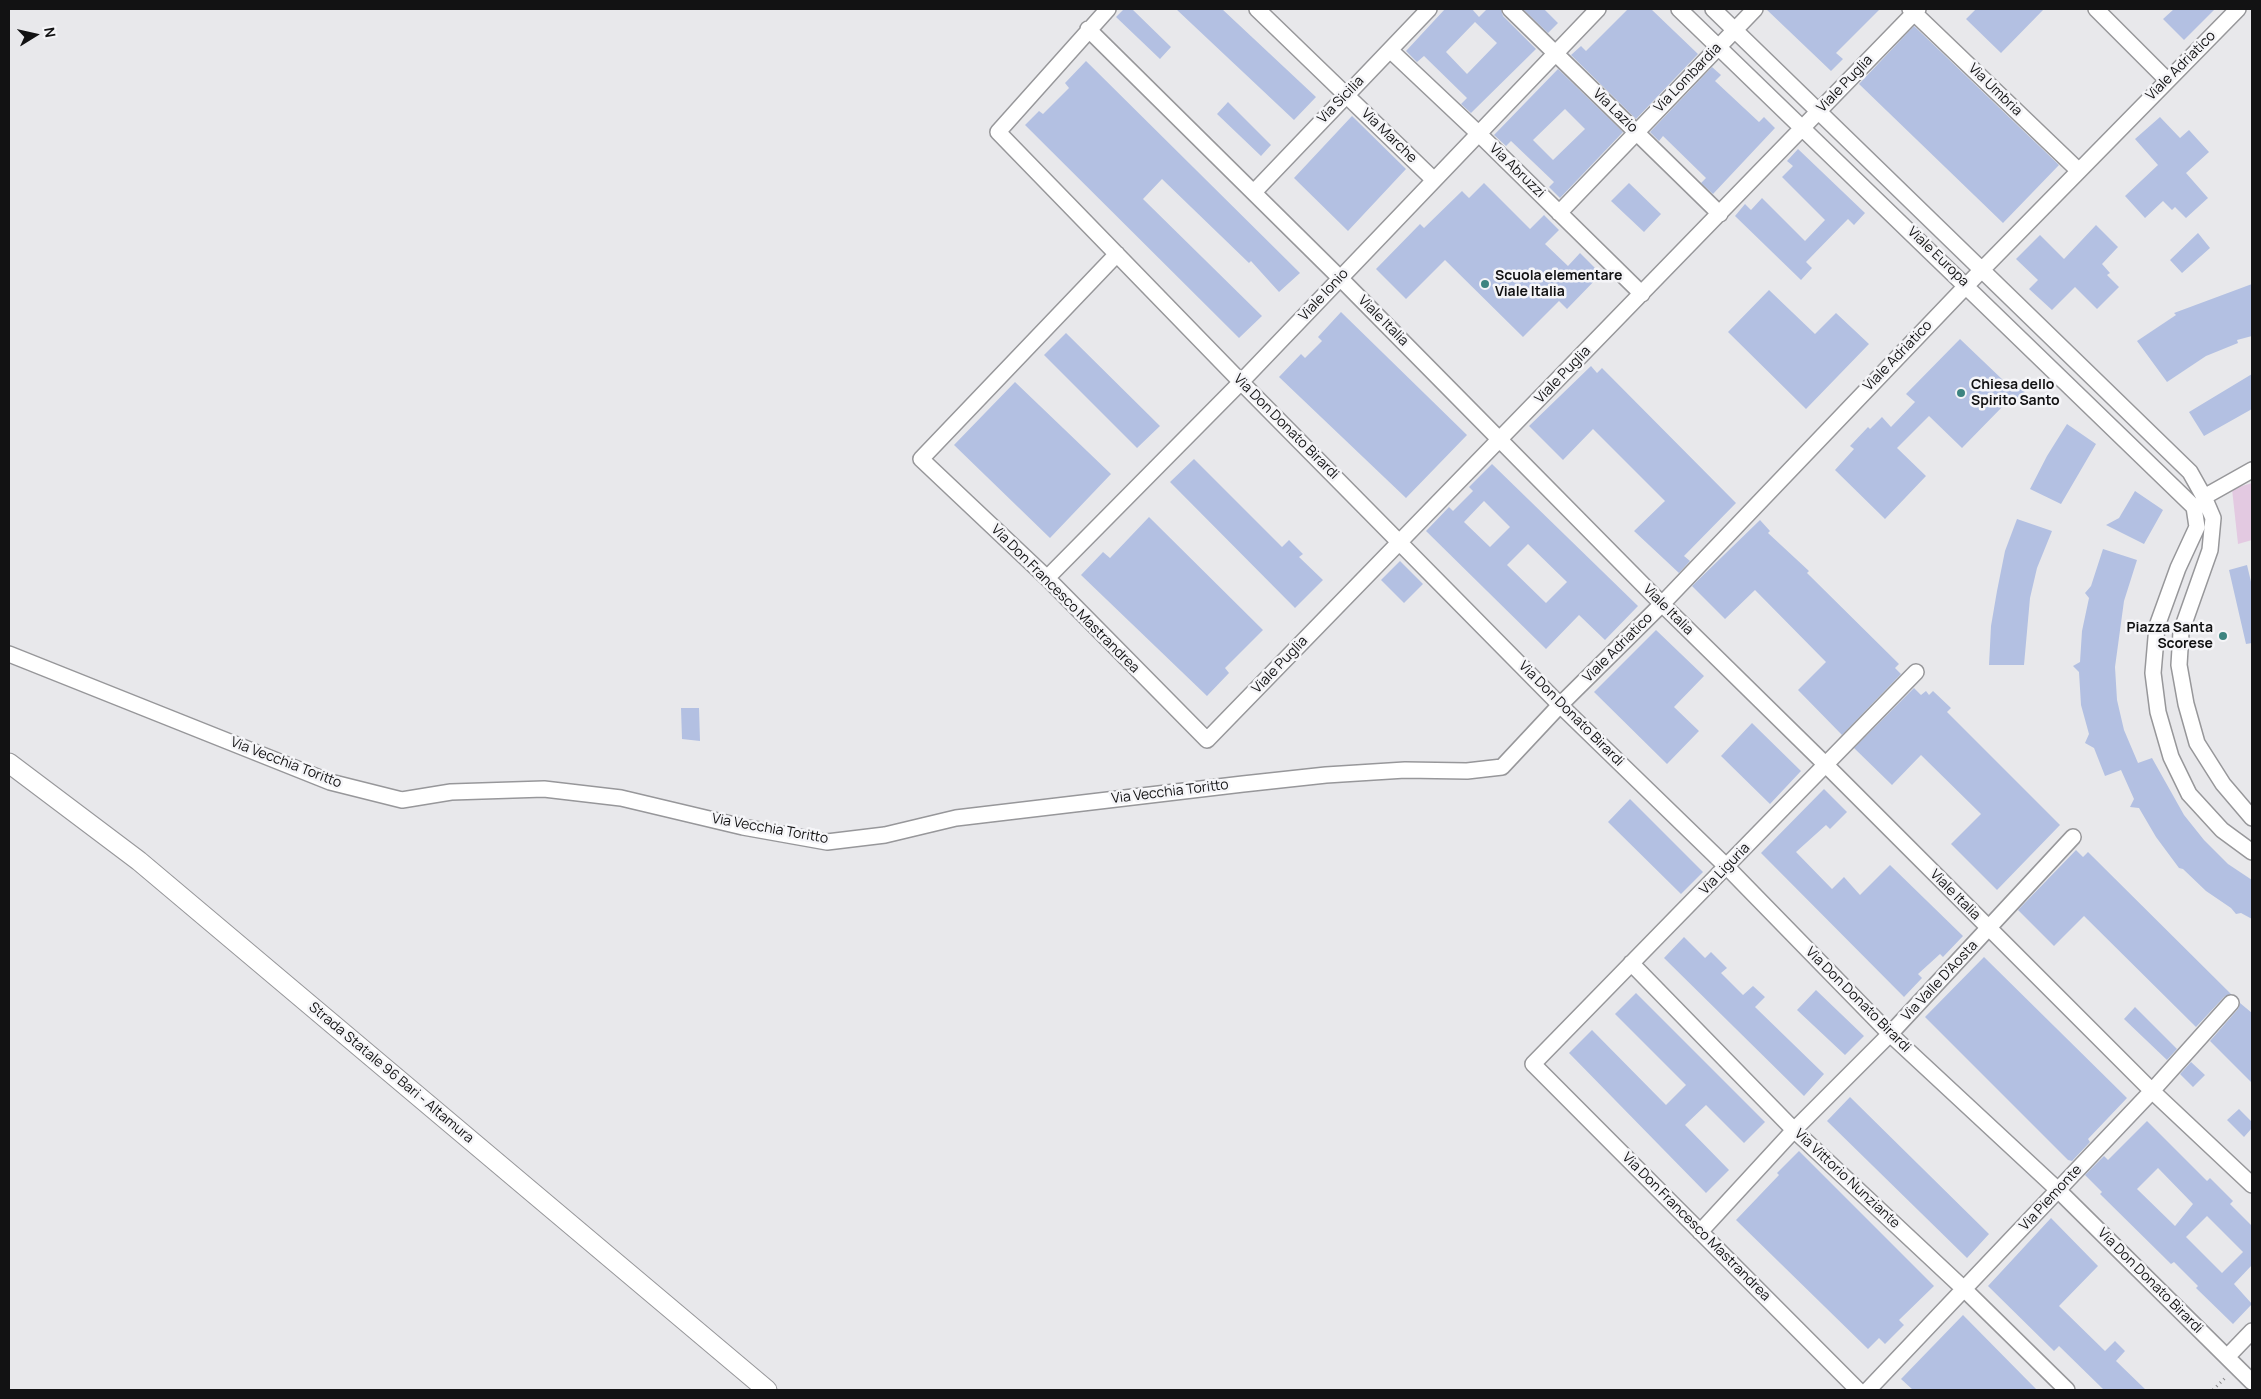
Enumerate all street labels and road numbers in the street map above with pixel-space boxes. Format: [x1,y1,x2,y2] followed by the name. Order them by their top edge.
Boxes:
[2143,28,2219,104] street label: Viale Adriatico
[1651,40,1725,116] street label: Via Lombardia
[1814,52,1876,116] street label: Viale Puglia
[1965,60,2025,120] street label: Via Umbria
[1314,73,1368,127] street label: Via Sicilia
[1589,86,1641,136] street label: Via Lazio
[1358,105,1420,167] street label: Via Marche
[1486,140,1548,202] street label: Via Abruzzi
[1904,224,1972,290] street label: Viale Europa
[1296,266,1352,324] street label: Viale Ionio
[1354,292,1412,350] street label: Viale Italia
[1860,317,1936,395] street label: Viale Adriatico
[1532,343,1594,407] street label: Viale Puglia
[1230,371,1342,483] street label: Via Don Donato Birardi
[987,521,1143,677] street label: Via Don Francesco Mastrandrea
[1639,581,1697,639] street label: Viale Italia
[1580,610,1656,686] street label: Viale Adriatico
[1249,633,1311,697] street label: Viale Puglia
[1515,658,1627,770] street label: Via Don Donato Birardi
[228,734,344,792] street label: Via Vecchia Toritto
[1111,776,1229,808] street label: Via Vecchia Toritto
[711,811,829,847] street label: Via Vecchia Toritto
[1696,840,1754,898] street label: Via Liguria
[1926,866,1984,924] street label: Viale Italia
[1899,937,1981,1025] street label: Via Valle D'Aosta
[1802,944,1914,1056] street label: Via Don Donato Birardi
[305,999,477,1147] street label: Strada Statale 96 Bari - Altamura
[1791,1126,1903,1232] street label: Via Vittorio Nunziante
[1618,1149,1774,1305] street label: Via Don Francesco Mastrandrea
[2016,1162,2086,1234] street label: Via Piemonte
[2094,1225,2206,1337] street label: Via Don Donato Birardi

